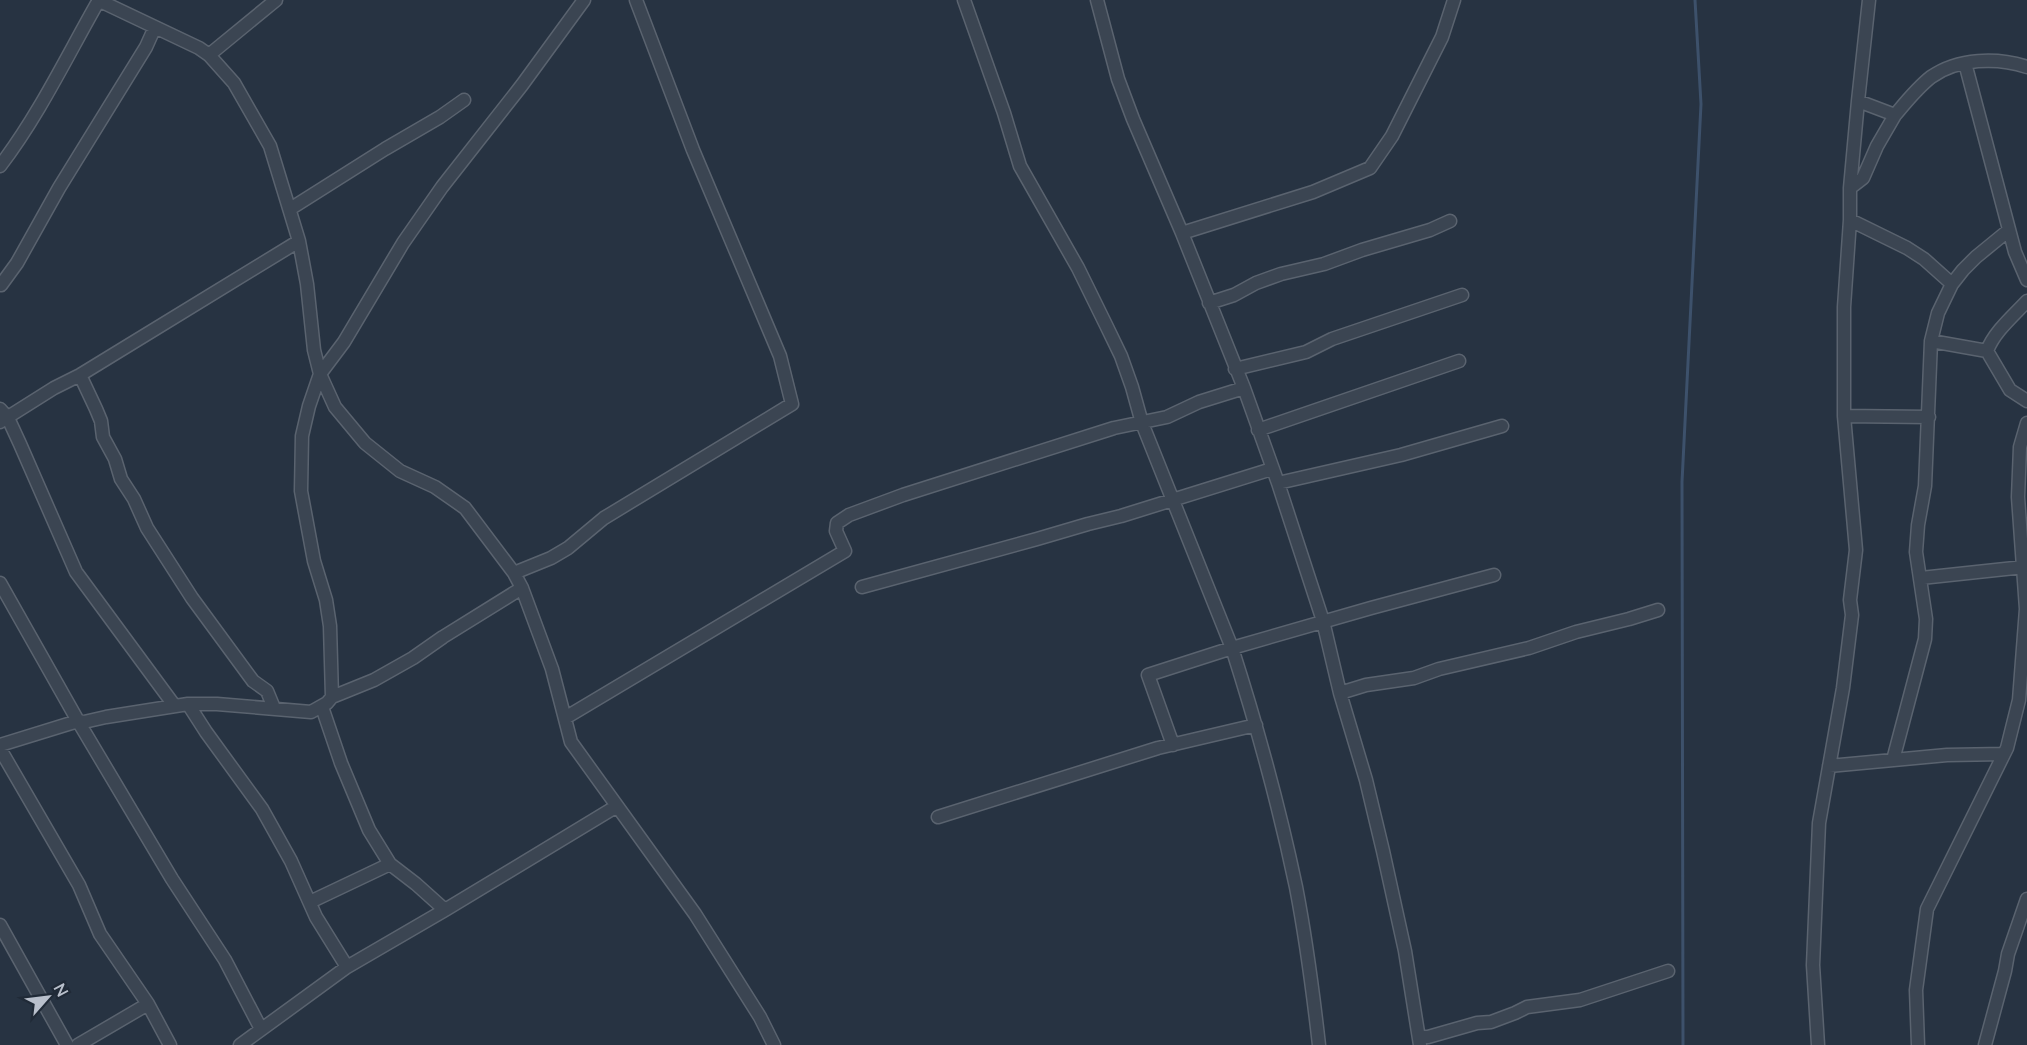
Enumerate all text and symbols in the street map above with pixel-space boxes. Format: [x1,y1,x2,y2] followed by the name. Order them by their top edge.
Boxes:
[18,967,78,1027] north arrow
[50,980,73,1000] text: N

